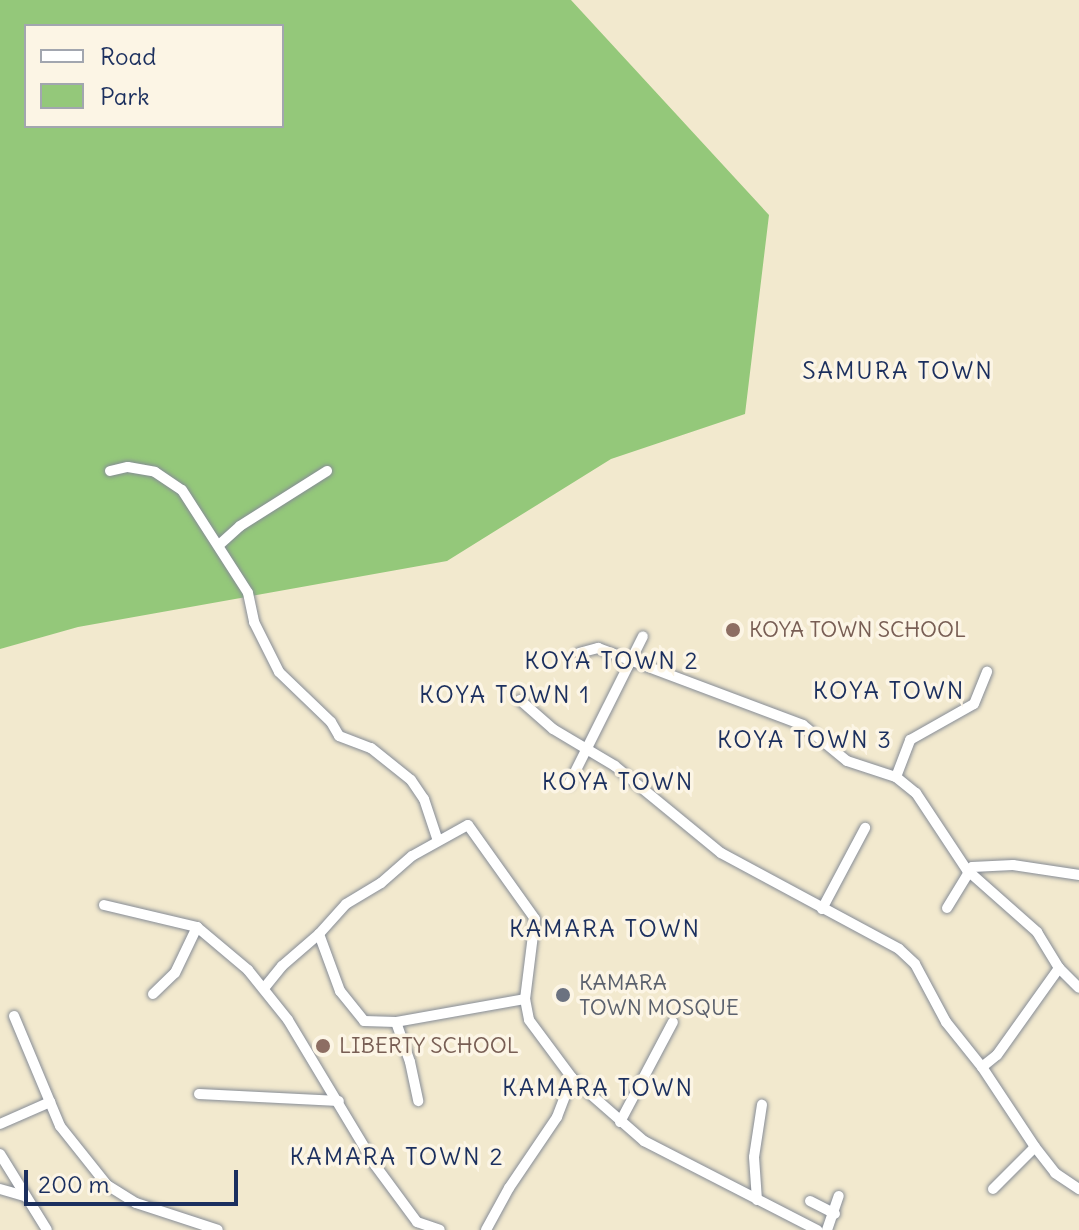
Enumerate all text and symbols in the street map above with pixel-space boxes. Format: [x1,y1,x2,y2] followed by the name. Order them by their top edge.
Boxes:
[24,24,284,128] legend
[100,41,156,71] text: Road
[100,81,150,111] text: Park
[802,357,994,385] district label: SAMURA TOWN
[749,617,966,643] place label: KOYA TOWN SCHOOL
[724,621,742,639] marker: KOYA TOWN SCHOOL
[524,647,700,675] district label: KOYA TOWN 2
[813,677,965,705] district label: KOYA TOWN
[419,681,591,709] district label: KOYA TOWN 1
[717,726,893,754] district label: KOYA TOWN 3
[542,768,694,796] district label: KOYA TOWN
[509,915,701,943] district label: KAMARA TOWN
[579,969,739,1020] place label: KAMARA TOWN MOSQUE
[554,986,572,1004] marker: KAMARA TOWN MOSQUE
[339,1033,519,1059] place label: LIBERTY SCHOOL
[314,1037,332,1055] marker: LIBERTY SCHOOL
[502,1074,694,1102] district label: KAMARA TOWN
[289,1143,505,1171] district label: KAMARA TOWN 2
[28,1154,242,1204] scale bar
[38,1169,110,1199] text: 200 m

